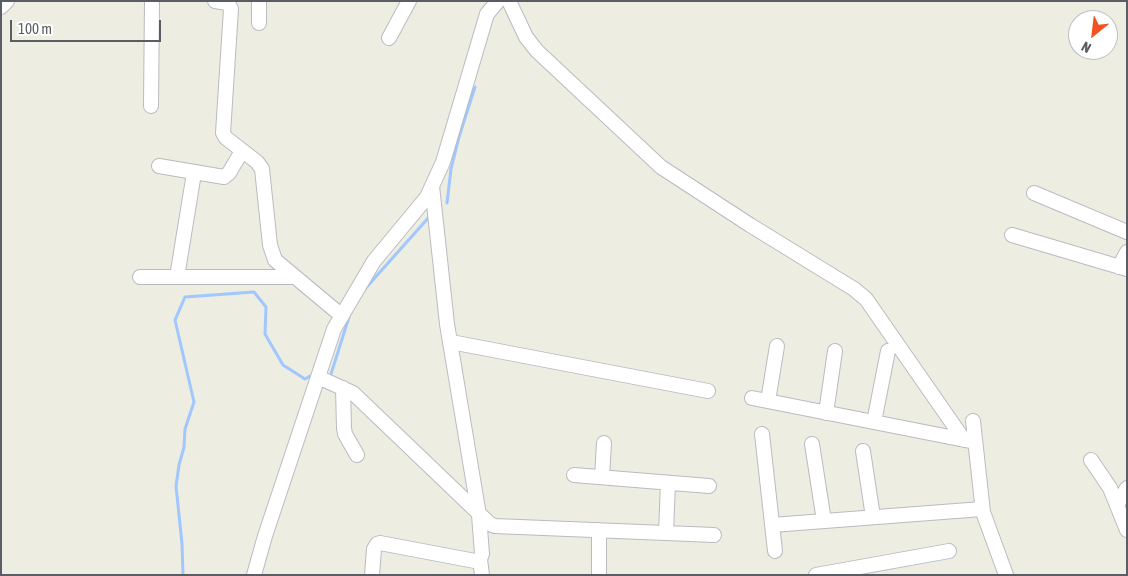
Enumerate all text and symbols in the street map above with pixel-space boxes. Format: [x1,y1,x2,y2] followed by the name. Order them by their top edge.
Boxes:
[12,10,164,42] scale bar
[1068,10,1118,60] north arrow
[18,20,52,37] text: 100 m
[1079,38,1094,56] text: N

